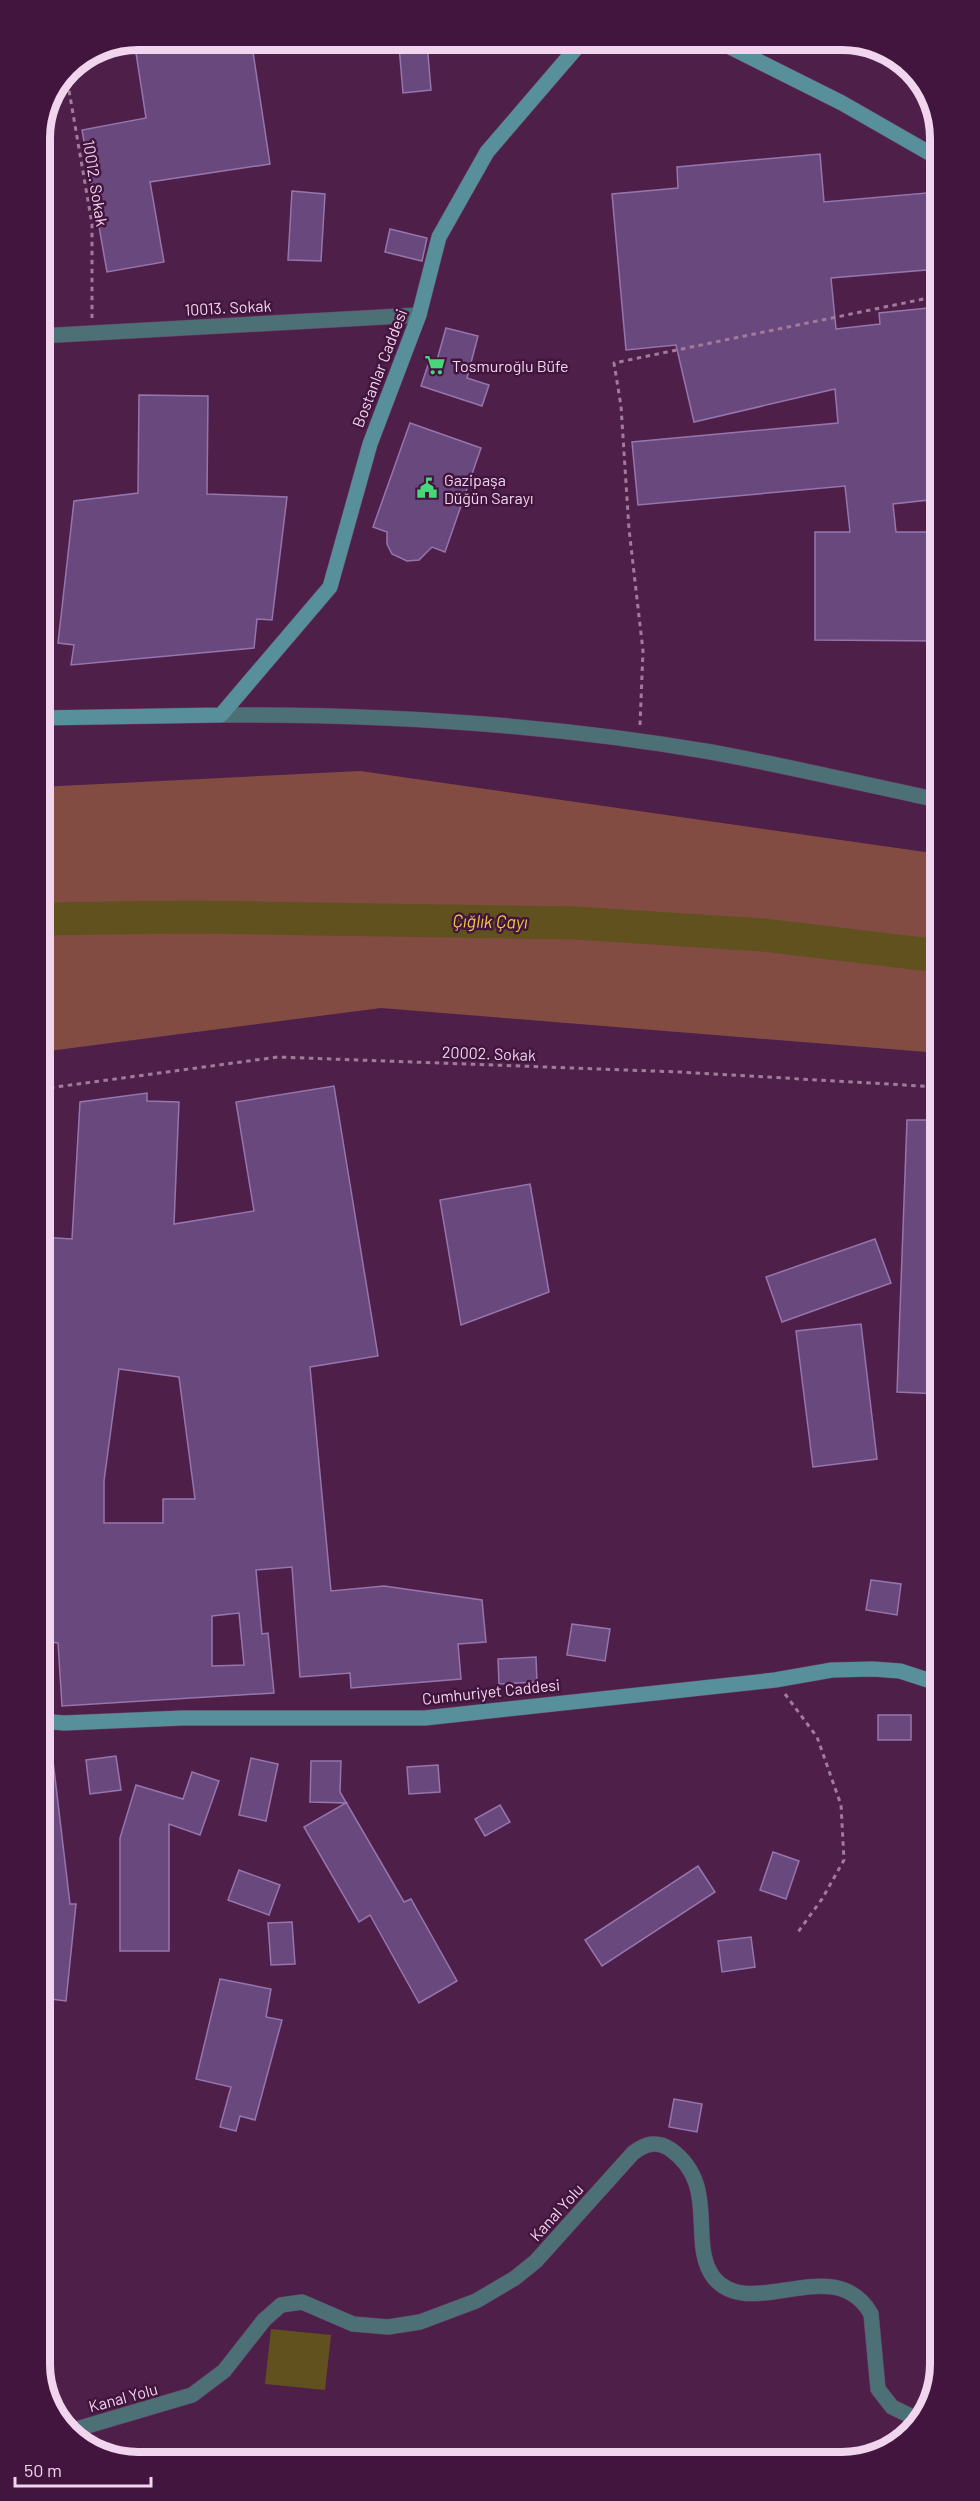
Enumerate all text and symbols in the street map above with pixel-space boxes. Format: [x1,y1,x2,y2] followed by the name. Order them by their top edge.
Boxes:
[80,138,112,228] street label: 10012. Sokak
[184,295,272,319] street label: 10013. Sokak
[348,306,410,430] street label: Bostanlar Caddesi
[423,353,447,377] supermarket icon: Tosmuroğlu Büfe
[452,356,569,375] place label: Tosmuroğlu Büfe
[444,470,533,507] place label: Gazipaşa Düğün Sarayı
[415,476,439,500] public building icon: Gazipaşa Düğün Sarayı
[452,909,528,933] water label: Çığlık Çayı
[442,1042,536,1064] street label: 20002. Sokak
[421,1674,561,1708] street label: Cumhuriyet Caddesi
[525,2179,587,2245] street label: Kanal Yolu
[86,2379,160,2415] street label: Kanal Yolu
[15,2450,152,2488] scale bar
[24,2459,62,2481] text: 50 m

